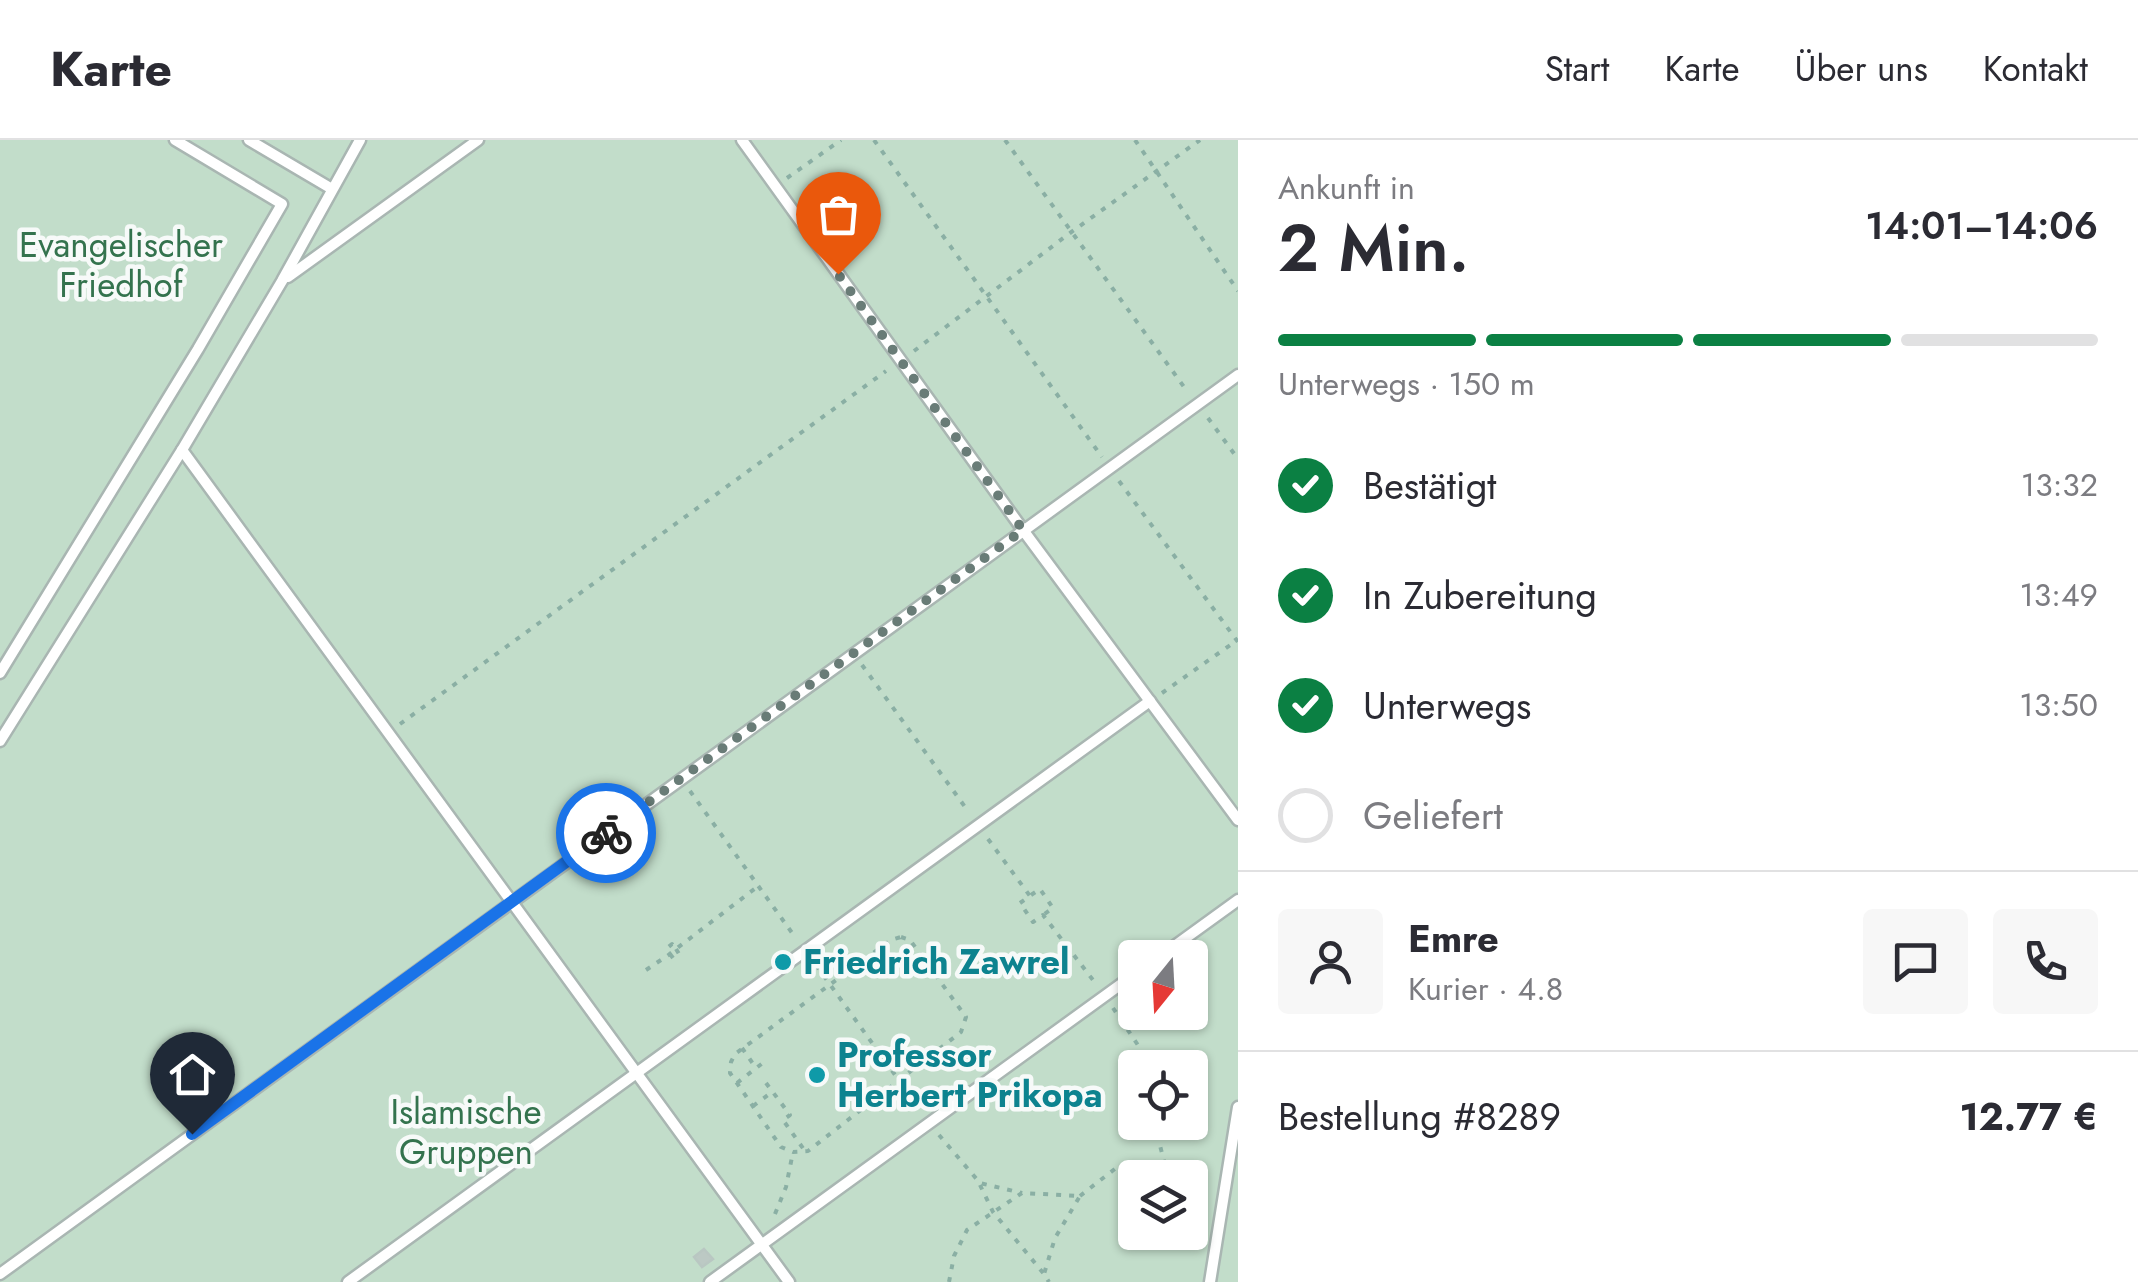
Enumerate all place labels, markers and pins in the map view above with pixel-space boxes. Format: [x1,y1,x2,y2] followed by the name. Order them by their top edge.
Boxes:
[796,172,881,275] pin
[803,937,1070,987] place label: Friedrich Zawrel
[772,951,794,973] marker: Friedrich Zawrel
[837,1030,1103,1120] place label: Professor Herbert Prikopa
[150,1032,235,1135] pin
[806,1064,828,1086] marker: Professor Herbert Prikopa

